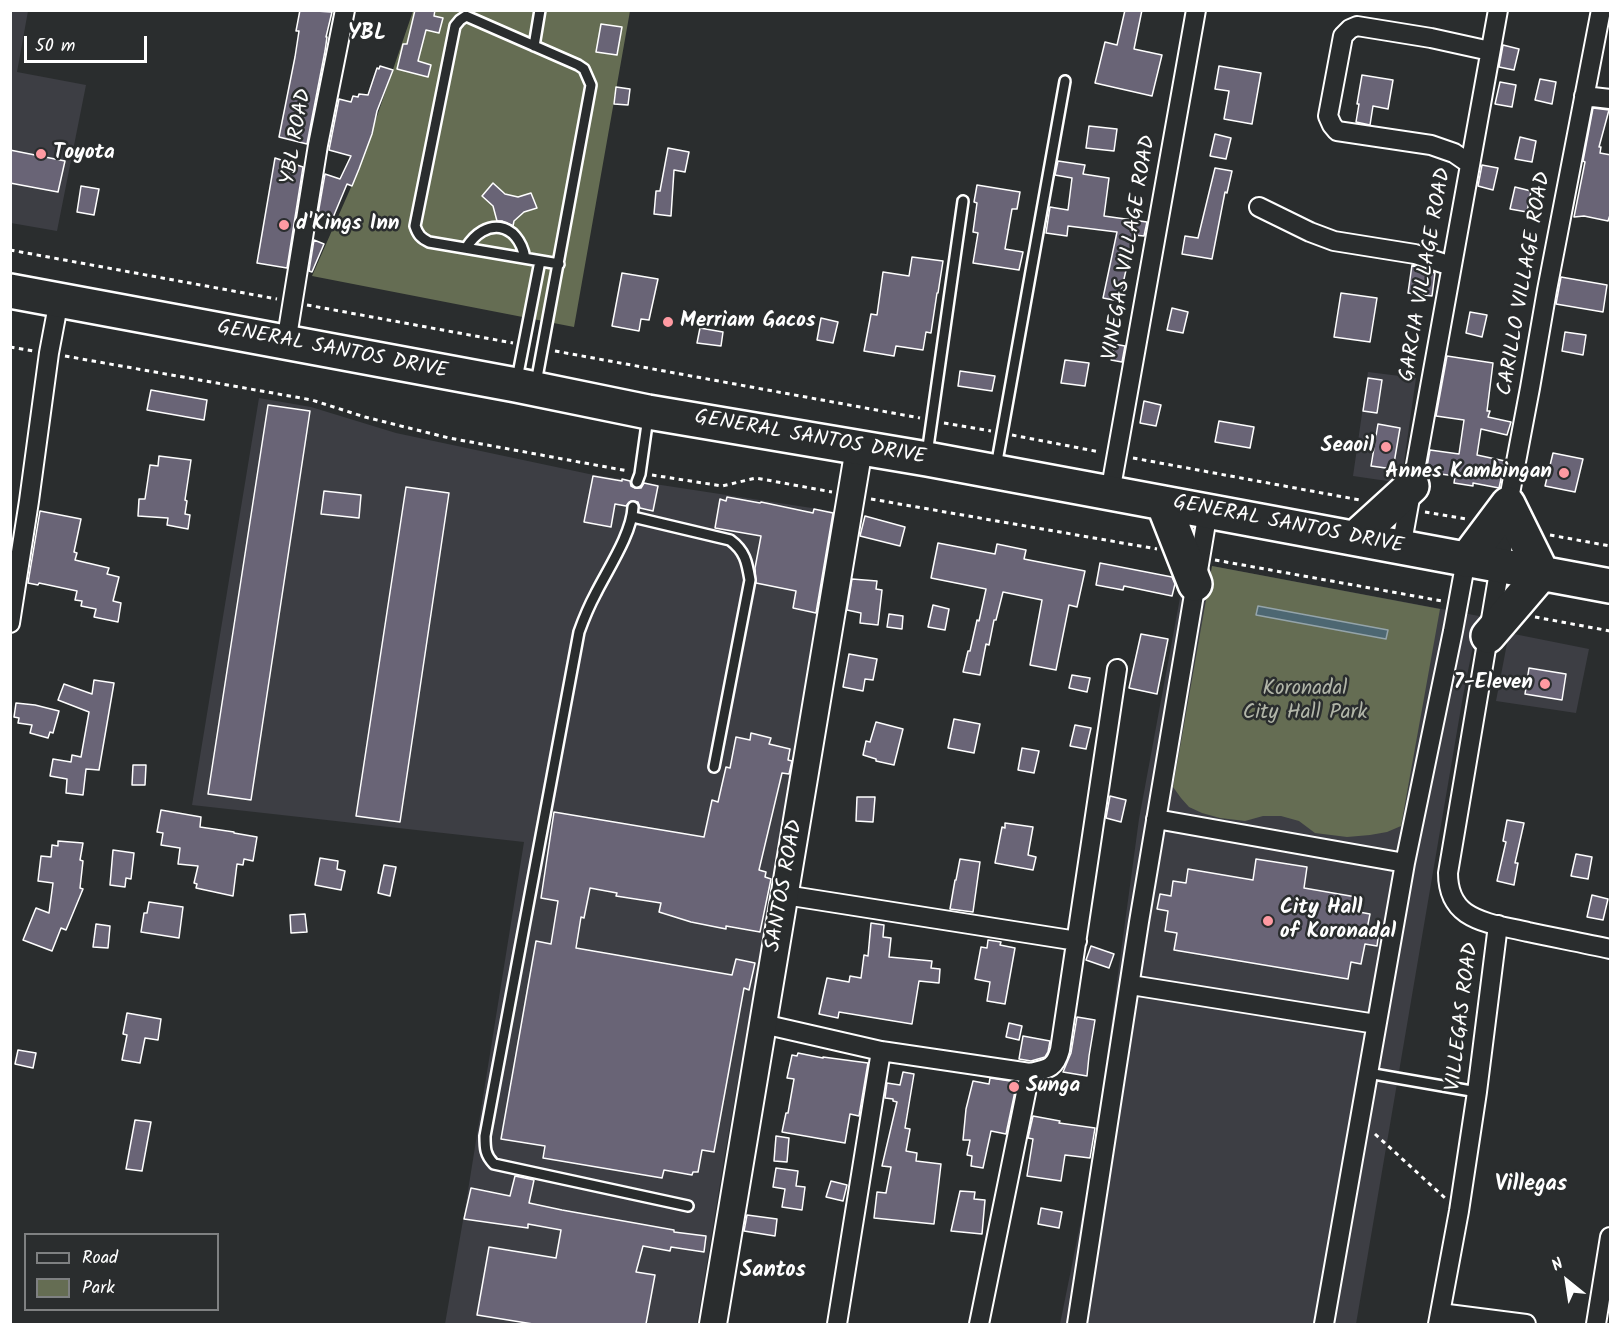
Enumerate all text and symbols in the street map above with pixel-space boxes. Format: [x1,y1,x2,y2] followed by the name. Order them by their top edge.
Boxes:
[348,22,386,48] district label: YBL
[27,24,150,62] scale bar
[35,32,75,61] text: 50 m
[277,87,319,187] street label: YBL ROAD
[1099,134,1163,362] street label: VINEGAS VILLAGE ROAD
[53,141,115,167] place label: Toyota
[34,147,48,161] marker: Toyota
[1396,166,1458,384] street label: GARCIA VILLAGE ROAD
[1494,170,1558,398] street label: CARILLO VILLAGE ROAD
[296,212,399,238] place label: d'Kings Inn
[277,218,291,232] marker: d'Kings Inn
[680,309,816,335] place label: Merriam Gacos
[661,315,675,329] marker: Merriam Gacos
[215,316,449,386] street label: GENERAL SANTOS DRIVE
[693,406,927,472] street label: GENERAL SANTOS DRIVE
[1321,434,1374,460] place label: Seaoil
[1379,440,1393,454] marker: Seaoil
[1385,460,1552,486] place label: Annes Kambingan
[1557,466,1571,480] marker: Annes Kambingan
[1171,491,1405,561] street label: GENERAL SANTOS DRIVE
[1454,671,1533,697] place label: 7-Eleven
[1243,677,1367,727] park label: Koronadal City Hall Park
[1538,677,1552,691] marker: 7-Eleven
[762,818,810,954] street label: SANTOS ROAD
[1280,896,1396,946] place label: City Hall of Koronadal
[1261,914,1275,928] marker: City Hall of Koronadal
[1442,941,1486,1093] street label: VILLEGAS ROAD
[1026,1074,1080,1100] place label: Sunga
[1007,1080,1021,1094] marker: Sunga
[1495,1173,1567,1199] district label: Villegas
[24,1233,219,1311] legend
[82,1244,118,1273] text: Road
[1537,1251,1597,1311] north arrow
[1547,1252,1568,1278] text: N
[740,1259,806,1285] district label: Santos
[82,1274,115,1303] text: Park

